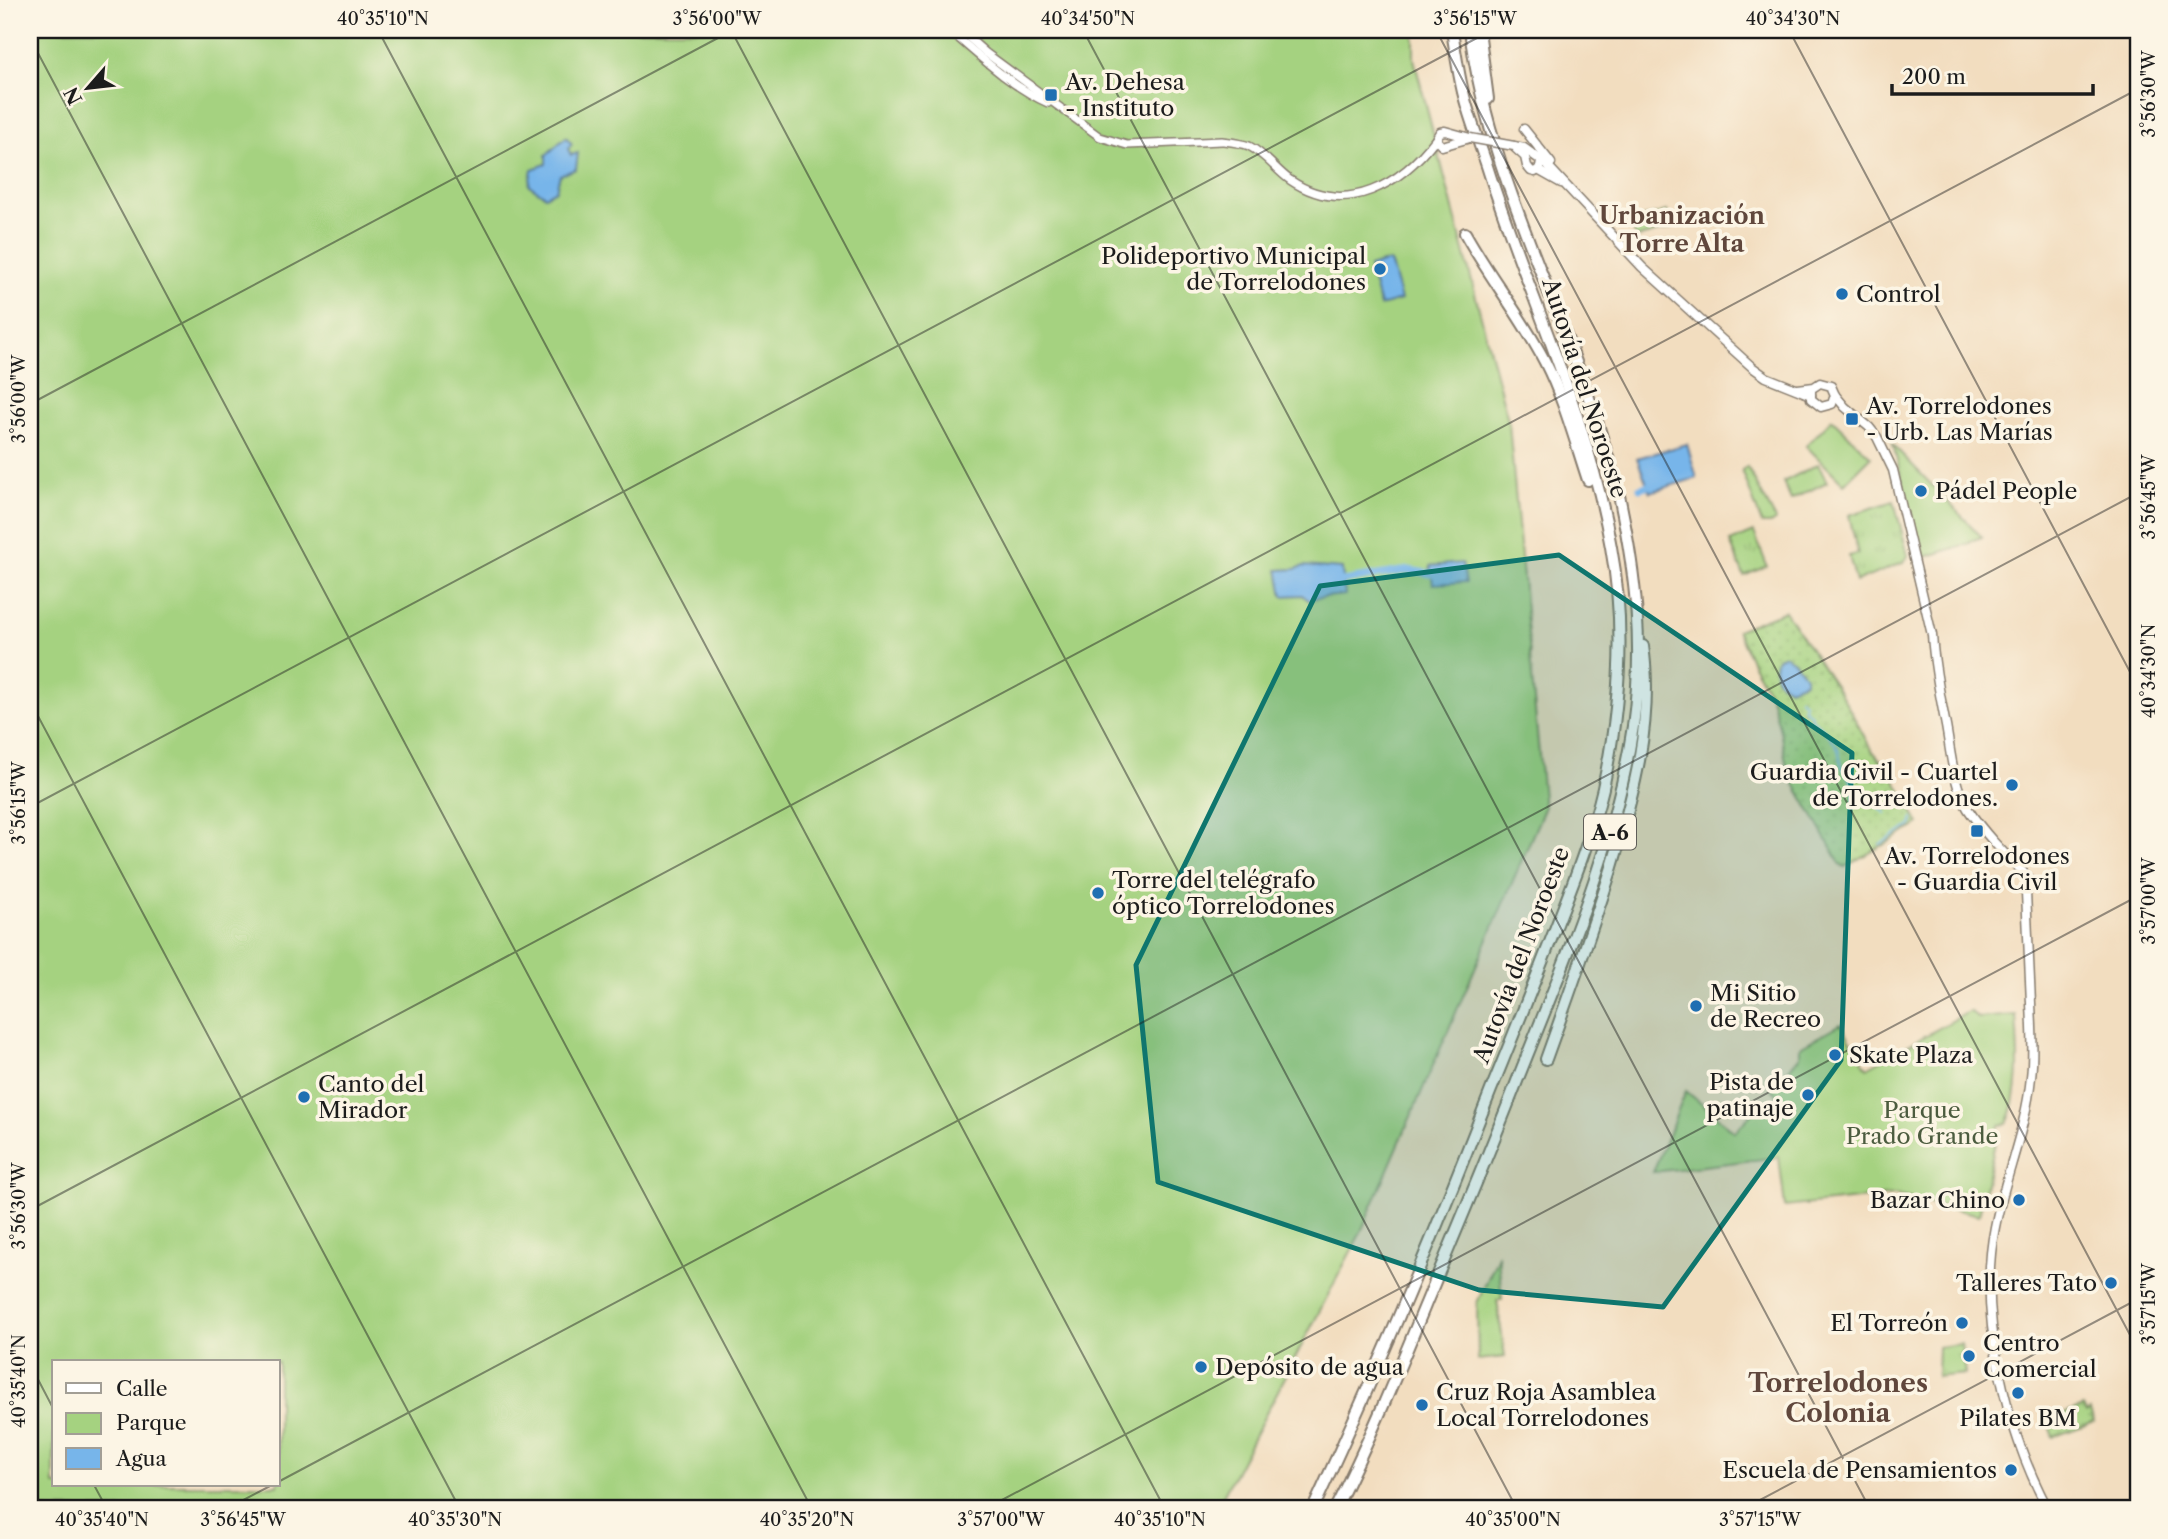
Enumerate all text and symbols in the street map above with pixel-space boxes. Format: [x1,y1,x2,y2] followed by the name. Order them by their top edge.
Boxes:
[337,8,429,30] text: 40°35'10"N
[673,8,763,30] text: 3°56'00"W
[1041,8,1135,30] text: 40°34'50"N
[1433,8,1518,30] text: 3°56'15"W
[1746,8,1840,30] text: 40°34'30"N
[2138,49,2160,138] text: 3°56'30"W
[52,52,122,122] north arrow
[1892,52,2093,96] scale bar
[1902,64,1966,89] text: 200 m
[1064,68,1186,122] place label: Av. Dehesa - Instituto
[59,83,87,108] text: N
[1043,87,1059,103] marker: Av. Dehesa - Instituto
[1599,201,1766,258] district label: Urbanización Torre Alta
[1101,242,1366,296] place label: Polideportivo Municipal de Torrelodones
[1372,261,1388,277] marker: Polideportivo Municipal de Torrelodones
[1536,274,1634,501] street label: Autovía del Noroeste
[1856,280,1941,308] place label: Control
[1834,286,1850,302] marker: Control
[8,353,30,443] text: 3°56'00"W
[1865,392,2053,446] place label: Av. Torrelodones - Urb. Las Marías
[1844,411,1860,427] marker: Av. Torrelodones - Urb. Las Marías
[2138,453,2160,540] text: 3°56'45"W
[1935,477,2077,505] place label: Pádel People
[1913,483,1929,499] marker: Pádel People
[2138,624,2160,718] text: 40°34'30"N
[1750,758,1998,812] place label: Guardia Civil - Cuartel de Torrelodones.
[8,760,30,845] text: 3°56'15"W
[2004,777,2020,793] marker: Guardia Civil - Cuartel de Torrelodones.
[1584,814,1636,850] road number: A-6
[1969,823,1985,839] marker: Av. Torrelodones - Guardia Civil
[1883,842,2070,896] place label: Av. Torrelodones - Guardia Civil
[1466,843,1575,1068] street label: Autovía del Noroeste
[2138,856,2160,945] text: 3°57'00"W
[1112,866,1335,920] place label: Torre del telégrafo óptico Torrelodones
[1090,885,1106,901] marker: Torre del telégrafo óptico Torrelodones
[1710,979,1821,1033] place label: Mi Sitio de Recreo
[1688,998,1704,1014] marker: Mi Sitio de Recreo
[1849,1041,1974,1069] place label: Skate Plaza
[1827,1047,1843,1063] marker: Skate Plaza
[1707,1068,1794,1122] place label: Pista de patinaje
[318,1070,425,1124] place label: Canto del Mirador
[1800,1087,1816,1103] marker: Pista de patinaje
[296,1089,312,1105] marker: Canto del Mirador
[1846,1096,1998,1150] park label: Parque Prado Grande
[8,1161,30,1250] text: 3°56'30"W
[1870,1186,2005,1214] place label: Bazar Chino
[2011,1192,2027,1208] marker: Bazar Chino
[2138,1262,2160,1345] text: 3°57'15"W
[1956,1269,2097,1297] place label: Talleres Tato
[2103,1275,2119,1291] marker: Talleres Tato
[1830,1309,1948,1337] place label: El Torreón
[1954,1315,1970,1331] marker: El Torreón
[1983,1329,2097,1383] place label: Centro Comercial
[8,1334,30,1428] text: 40°35'40"N
[1961,1348,1977,1364] marker: Centro Comercial
[1215,1353,1405,1381] place label: Depósito de agua
[1193,1359,1209,1375] marker: Depósito de agua
[52,1360,280,1486] legend
[1748,1367,1928,1429] district label: Torrelodones Colonia
[116,1376,168,1401] text: Calle
[1436,1378,1657,1432] place label: Cruz Roja Asamblea Local Torrelodones
[2010,1385,2026,1401] marker: Pilates BM
[1414,1397,1430,1413] marker: Cruz Roja Asamblea Local Torrelodones
[1959,1404,2077,1432] place label: Pilates BM
[116,1410,187,1435] text: Parque
[115,1446,168,1471] text: Agua
[1722,1456,1997,1484] place label: Escuela de Pensamientos
[2003,1462,2019,1478] marker: Escuela de Pensamientos
[55,1509,149,1531] text: 40°35'40"N
[200,1509,287,1531] text: 3°56'45"W
[408,1509,502,1531] text: 40°35'30"N
[760,1509,854,1531] text: 40°35'20"N
[957,1509,1046,1531] text: 3°57'00"W
[1114,1509,1206,1531] text: 40°35'10"N
[1465,1509,1561,1531] text: 40°35'00"N
[1719,1509,1802,1531] text: 3°57'15"W

